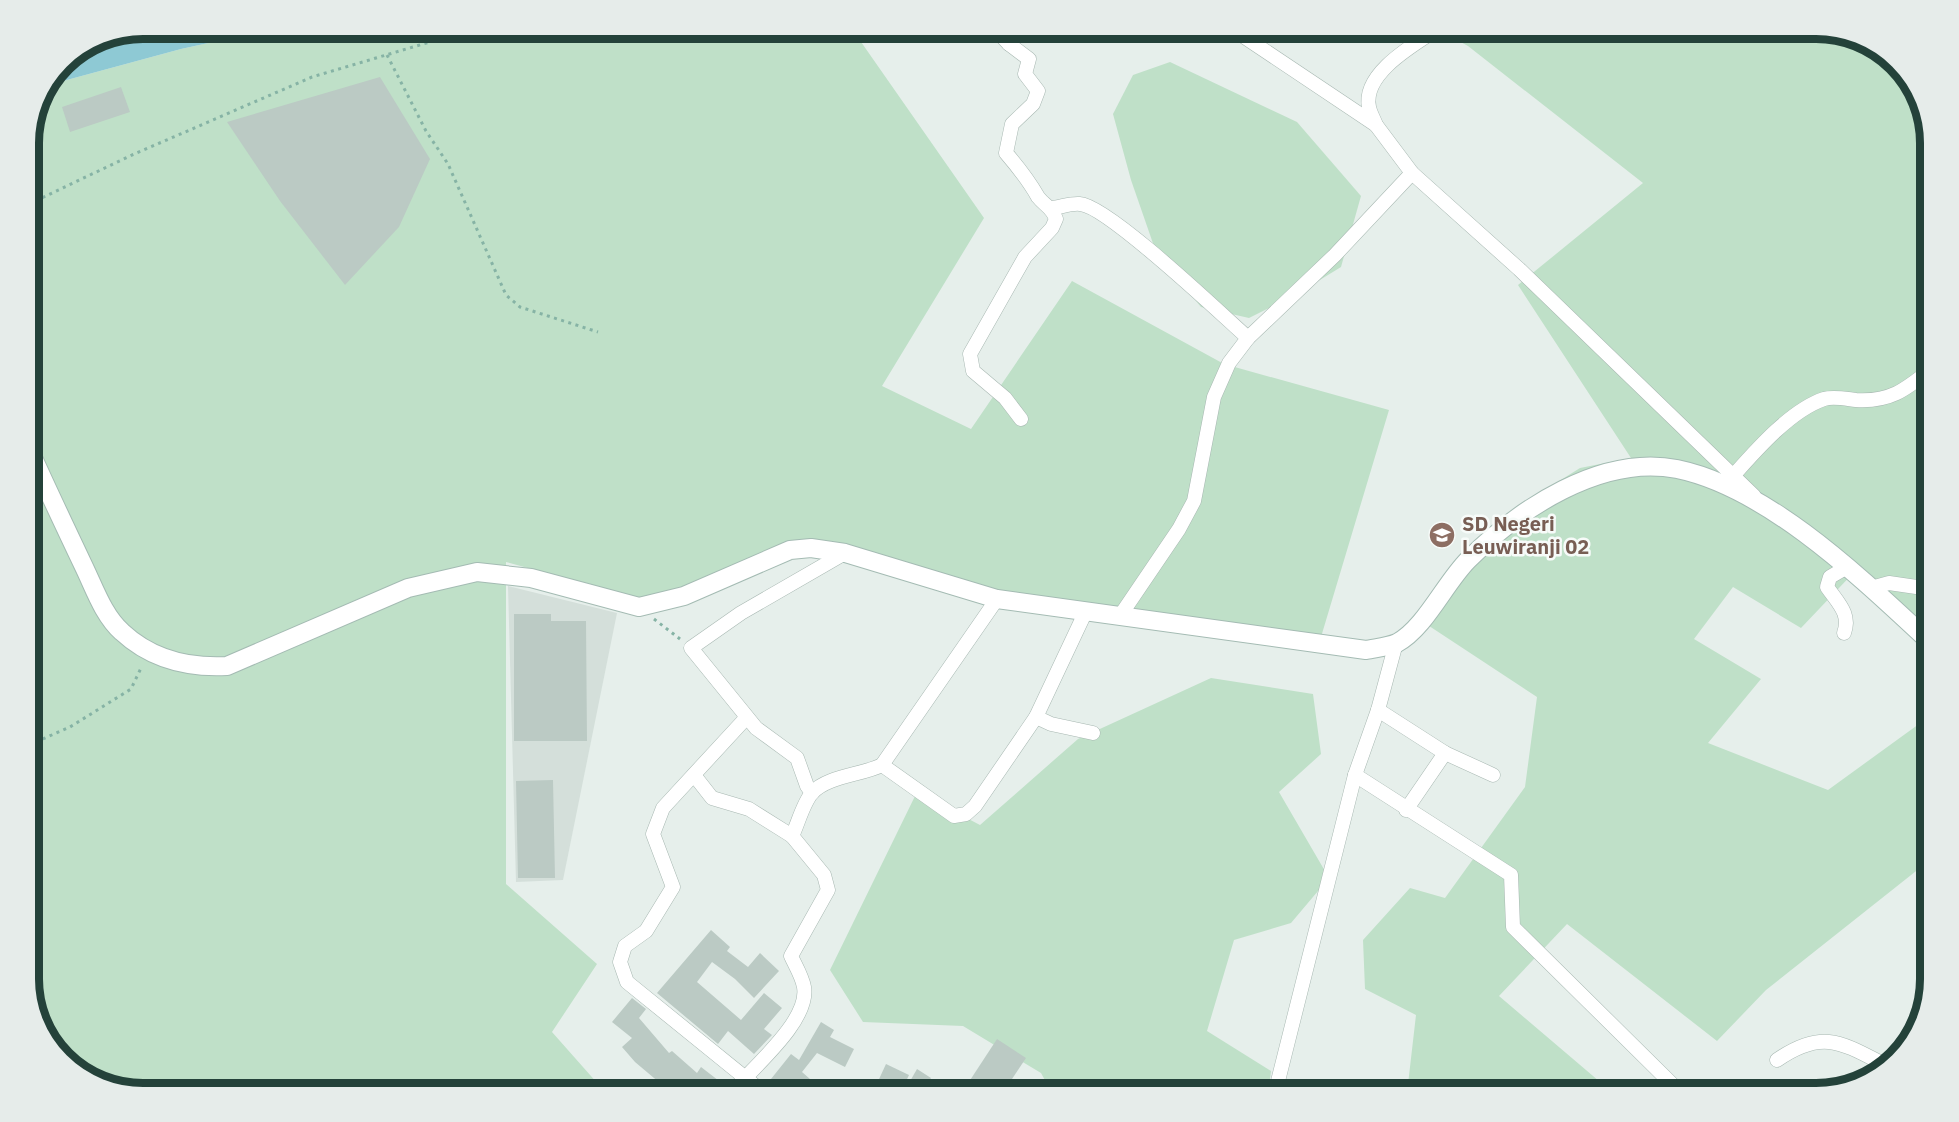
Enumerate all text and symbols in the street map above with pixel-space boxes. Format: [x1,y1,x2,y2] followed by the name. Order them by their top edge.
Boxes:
[1462,510,1589,560] place label: SD Negeri Leuwiranji 02
[1427,520,1457,550] school or university icon: SD Negeri Leuwiranji 02

